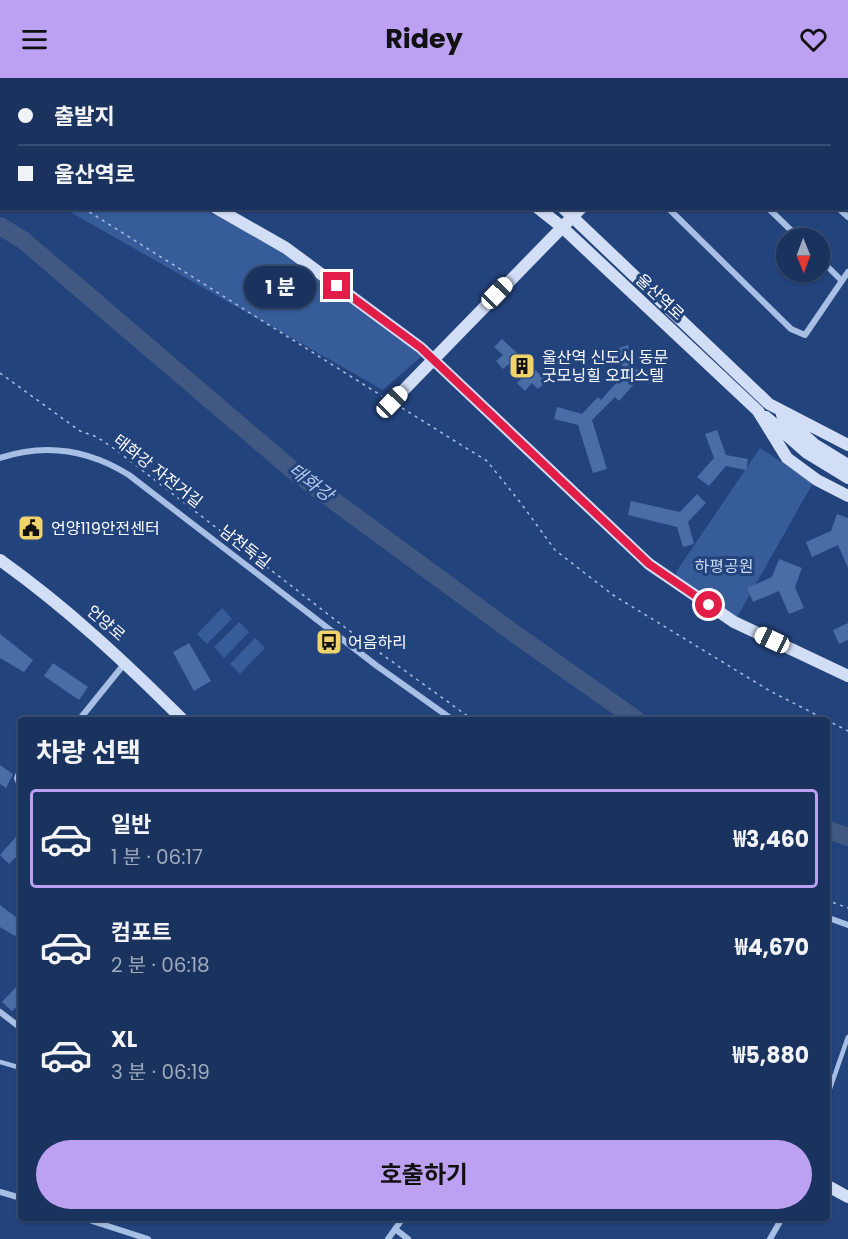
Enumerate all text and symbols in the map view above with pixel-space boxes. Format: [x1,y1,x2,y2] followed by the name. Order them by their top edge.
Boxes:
[385,20,463,57] text: Ridey
[18,23,51,56] icon: menu
[797,23,830,56] icon: heart
[54,101,115,132] text: 출발지
[54,159,135,190] text: 울산역로
[776,228,830,282] north arrow
[776,228,830,282] map controls
[244,265,316,307] callout: 1 분
[631,269,690,326] street label: 울산역로
[323,272,350,299] route end
[265,273,295,301] text: 1 분
[478,274,516,312] car
[542,346,669,387] place label: 울산역 신도시 동문 굿모닝힐 오피스텔
[507,351,537,381] building icon: 울산역 신도시 동문 굿모닝힐 오피스텔
[373,383,411,421] car
[109,429,207,513] street label: 태화강 자전거길
[284,457,340,508] water label: 태화강
[16,513,46,543] public building icon: 언양119안전센터
[51,517,160,540] place label: 언양119안전센터
[215,520,275,574] street label: 남천둑길
[695,555,753,578] park label: 하평공원
[695,591,722,618] route start
[82,600,130,646] street label: 언양로
[752,624,792,656] car
[314,627,344,657] bus stop icon: 어음하리
[348,631,407,654] place label: 어음하리
[36,734,141,771] text: 차량 선택
[111,809,151,840] text: 일반
[39,812,93,866] icon: car
[733,824,809,855] text: ₩3,460
[111,843,203,871] text: 1 분 · 06:17
[111,917,172,948] text: 컴포트
[39,920,93,974] icon: car
[735,932,809,963] text: ₩4,670
[111,951,210,979] text: 2 분 · 06:18
[111,1024,137,1055] text: XL
[39,1028,93,1082] icon: car
[733,1040,809,1071] text: ₩5,880
[111,1058,210,1086] text: 3 분 · 06:19
[36,1140,812,1209] button: 호출하기

